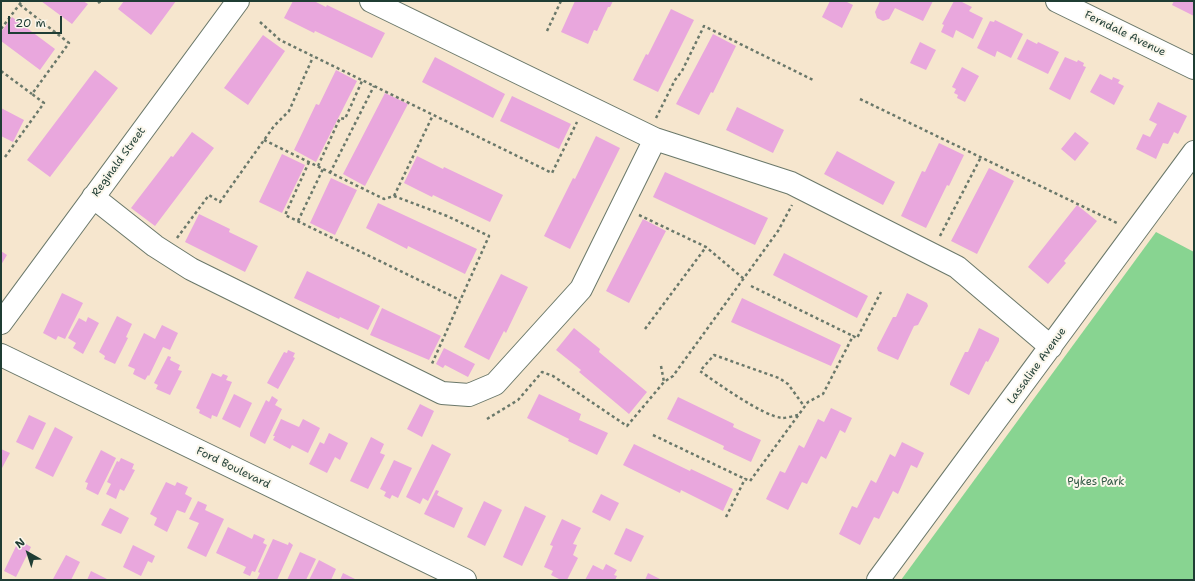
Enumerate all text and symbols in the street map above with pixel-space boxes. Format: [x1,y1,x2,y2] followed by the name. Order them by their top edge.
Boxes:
[10,8,64,34] scale bar
[1082,9,1168,59] street label: Ferndale Avenue
[15,15,46,31] text: 20 m
[89,125,149,199] street label: Reginald Street
[1005,325,1069,407] street label: Lassaline Avenue
[194,444,272,492] street label: Ford Boulevard
[1067,475,1125,489] park label: Pykes Park
[8,533,48,573] north arrow
[12,535,28,552] text: N

